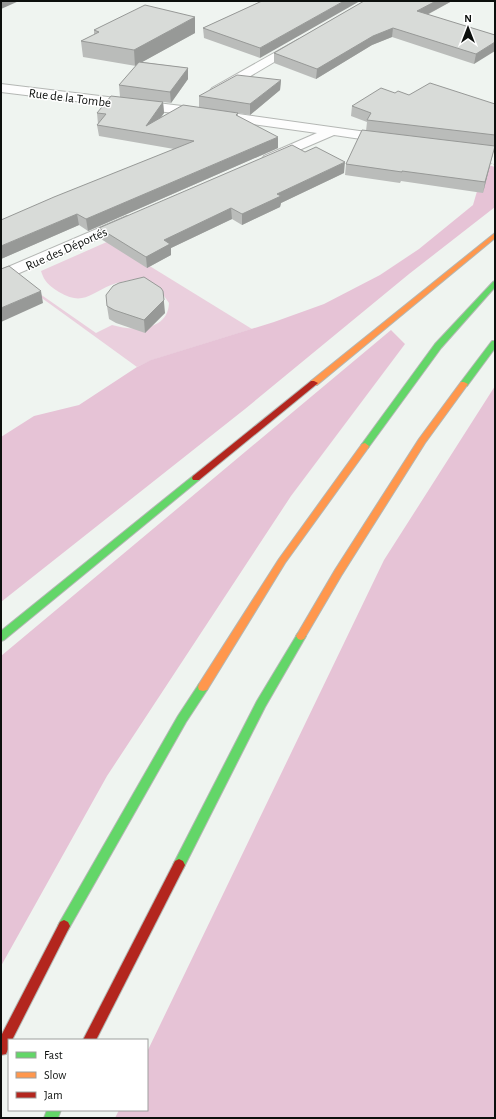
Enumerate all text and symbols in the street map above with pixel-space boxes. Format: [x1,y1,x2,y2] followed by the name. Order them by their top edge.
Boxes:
[448,8,488,48] north arrow
[464,13,472,24] text: N
[28,87,112,110] street label: Rue de la Tombe
[24,226,109,273] street label: Rue des Déportés
[8,1039,148,1111] legend
[44,1049,63,1061] text: Fast
[44,1069,66,1081] text: Slow
[44,1089,63,1101] text: Jam

